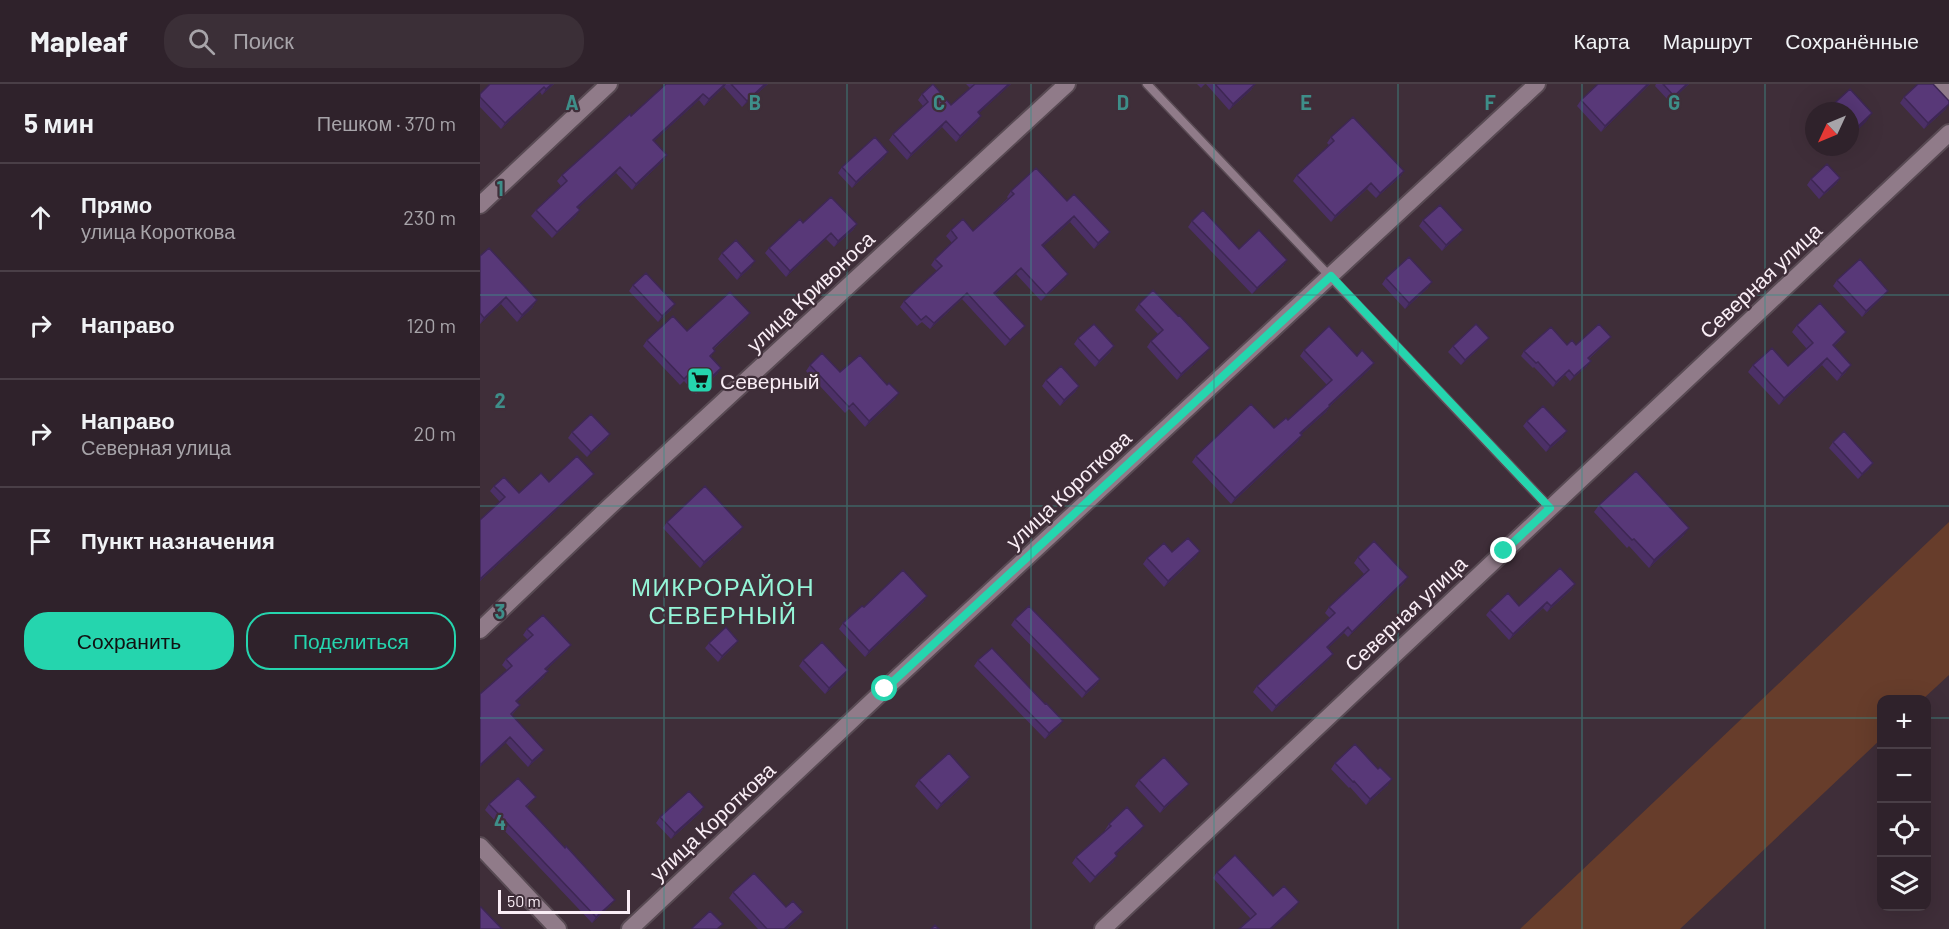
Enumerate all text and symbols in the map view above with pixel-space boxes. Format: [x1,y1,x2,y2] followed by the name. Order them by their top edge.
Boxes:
[164,14,584,68] search box
[30,24,128,58] text: Mapleaf
[185,25,218,58] icon: search
[233,27,294,53] text: Поиск
[1574,28,1630,53] text: Карта
[1663,28,1752,53] text: Маршрут
[1785,28,1919,53] text: Сохранённые
[565,90,579,114] text: A
[749,90,761,114] text: B
[933,90,945,114] text: C
[1117,90,1129,114] text: D
[1300,90,1312,114] text: E
[1484,90,1496,114] text: F
[1668,90,1680,114] text: G
[1805,102,1859,156] north arrow
[24,107,94,138] text: 5 мин
[317,111,456,135] text: Пешком · 370 m
[496,176,504,200] text: 1
[81,191,152,217] text: Прямо
[24,201,57,234] icon: ahead
[403,205,456,229] text: 230 m
[1694,217,1826,343] street label: Северная улица
[81,219,235,243] text: улица Короткова
[741,225,879,357] street label: улица Кривоноса
[24,309,57,342] icon: right
[81,311,175,337] text: Направо
[406,313,456,337] text: 120 m
[685,365,715,395] supermarket icon: Северный
[720,368,820,393] place label: Северный
[494,388,506,412] text: 2
[81,407,175,433] text: Направо
[24,417,57,450] icon: right
[413,421,456,445] text: 20 m
[1000,424,1136,553] street label: улица Короткова
[81,435,231,459] text: Северная улица
[24,525,57,558] icon: arrive
[81,527,275,553] text: Пункт назначения
[1490,537,1516,563] route end
[1339,550,1471,676] street label: Северная улица
[631,572,815,629] district label: МИКРОРАЙОН СЕВЕРНЫЙ
[495,599,505,623] text: 3
[24,612,234,670] button: Сохранить
[246,612,456,670] button: Поделиться
[871,675,897,701] route start
[1877,695,1931,911] map controls
[1877,695,1931,749] button: +
[1877,749,1931,803] button: −
[644,756,780,885] street label: улица Короткова
[1877,803,1931,857] button: locate
[494,810,506,834] text: 4
[1877,857,1931,911] button: layers
[498,887,630,914] scale bar
[507,891,541,910] text: 50 m

